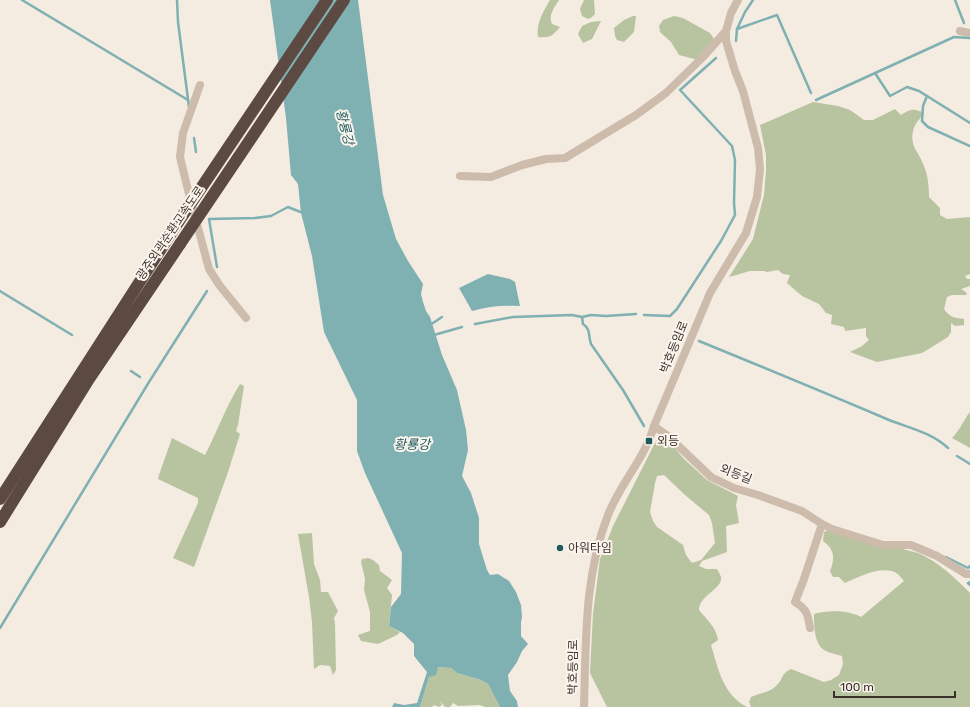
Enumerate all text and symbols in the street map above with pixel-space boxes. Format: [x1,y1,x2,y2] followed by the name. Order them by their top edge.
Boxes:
[333,108,357,148] water label: 황룡강
[133,183,207,283] street label: 광주외곽순환고속도로
[657,319,691,375] street label: 박호등임로
[657,434,679,448] place label: 외등
[644,436,654,446] marker: 외등
[394,437,432,452] water label: 황룡강
[718,462,754,486] street label: 외등길
[568,541,612,555] place label: 아워타임
[555,543,565,553] marker: 아워타임
[566,639,580,695] street label: 박호등임로
[834,673,955,699] scale bar
[840,680,874,694] text: 100 m

